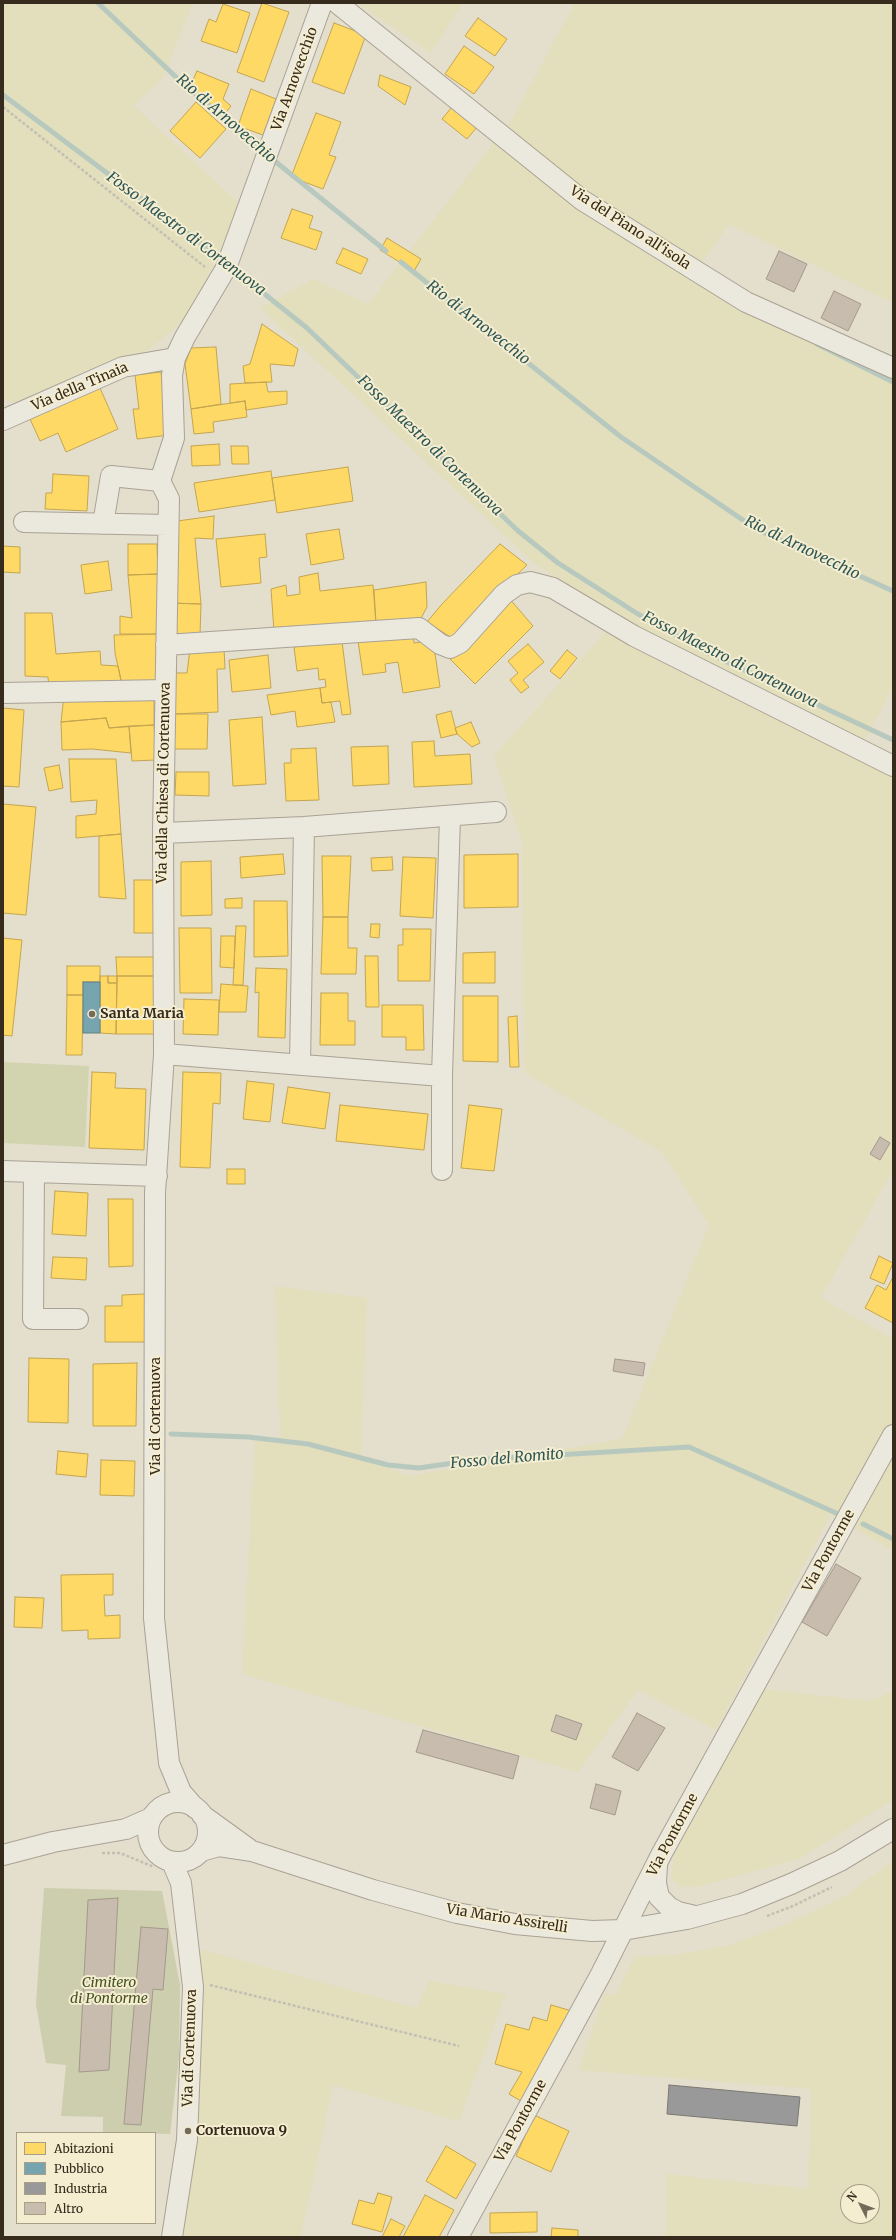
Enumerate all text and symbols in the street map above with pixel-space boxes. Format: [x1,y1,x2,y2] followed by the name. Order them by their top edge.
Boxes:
[268,25,322,133] street label: Via Arnovecchio
[172,71,280,167] water label: Rio di Arnovecchio
[103,168,269,300] water label: Fosso Maestro di Cortenuova
[566,183,694,273] street label: Via del Piano all'isola
[423,277,533,369] water label: Rio di Arnovecchio
[29,359,131,415] street label: Via della Tinaia
[354,372,506,520] water label: Fosso Maestro di Cortenuova
[741,512,863,584] water label: Rio di Arnovecchio
[639,608,821,712] water label: Fosso Maestro di Cortenuova
[154,682,174,884] street label: Via della Chiesa di Cortenuova
[100,1006,184,1022] place label: Santa Maria
[87,1009,97,1019] marker: Santa Maria
[148,1357,164,1475] street label: Via di Cortenuova
[450,1445,564,1473] water label: Fosso del Romito
[800,1507,858,1595] street label: Via Pontorme
[644,1791,702,1879] street label: Via Pontorme
[445,1901,569,1937] street label: Via Mario Assirelli
[70,1975,148,2008] park label: Cimitero di Pontorme
[180,1989,200,2107] street label: Via di Cortenuova
[492,2077,550,2165] street label: Via Pontorme
[196,2123,287,2139] place label: Cortenuova 9
[183,2126,193,2136] marker: Cortenuova 9
[16,2132,156,2224] legend
[54,2141,114,2156] text: Abitazioni
[54,2161,104,2176] text: Pubblico
[54,2181,107,2196] text: Industria
[840,2184,880,2224] north arrow
[844,2189,860,2205] text: N
[54,2201,83,2216] text: Altro

